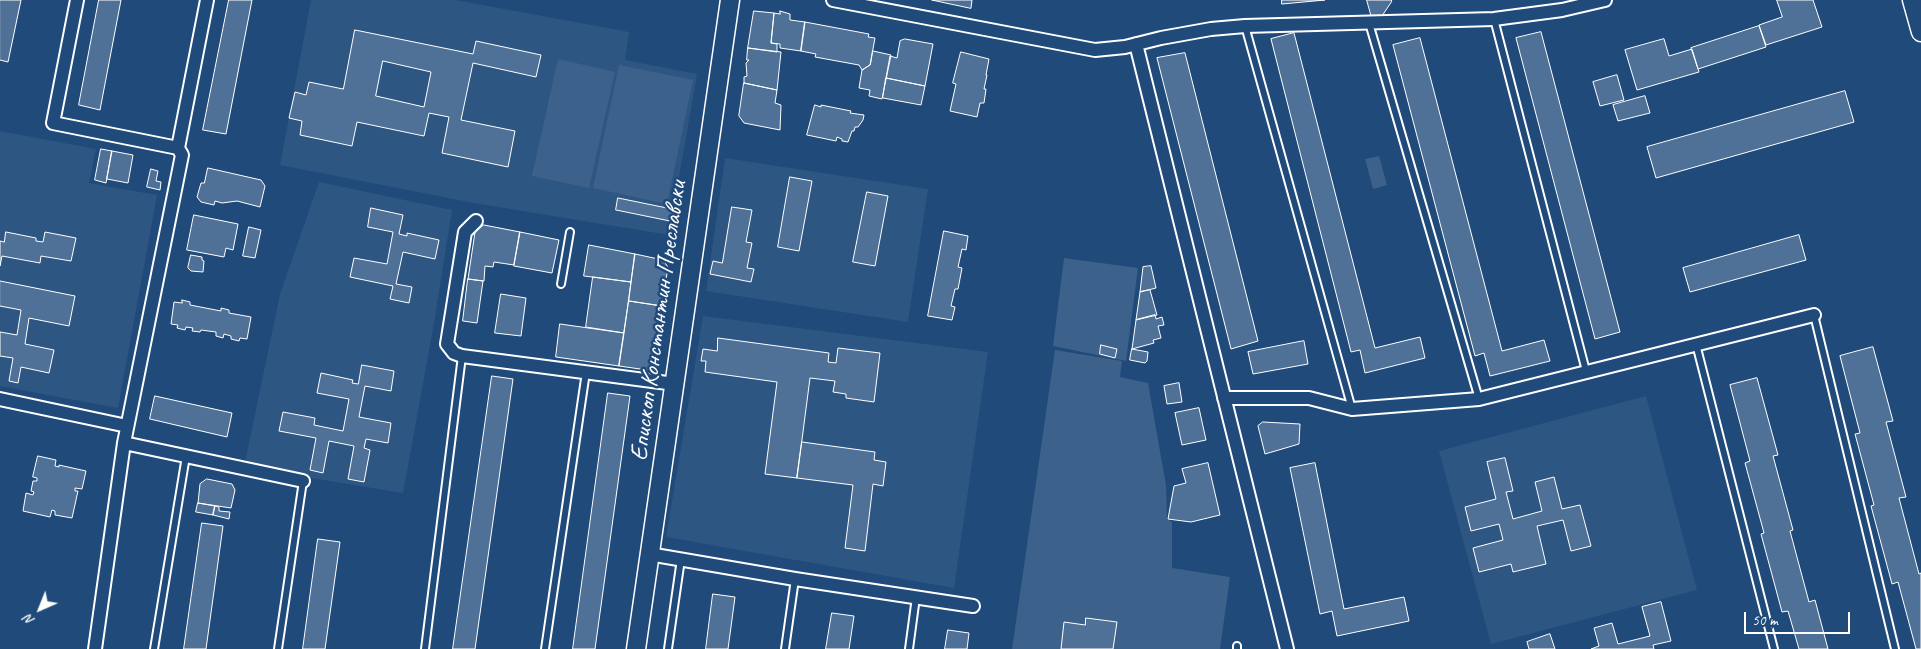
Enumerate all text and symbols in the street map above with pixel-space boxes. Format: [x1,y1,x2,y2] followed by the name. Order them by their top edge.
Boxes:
[625,179,693,463] street label: Епископ Константин Преславски
[15,584,65,634] north arrow
[1746,602,1852,634] scale bar
[20,611,38,629] text: N
[1752,611,1778,630] text: 50 m

